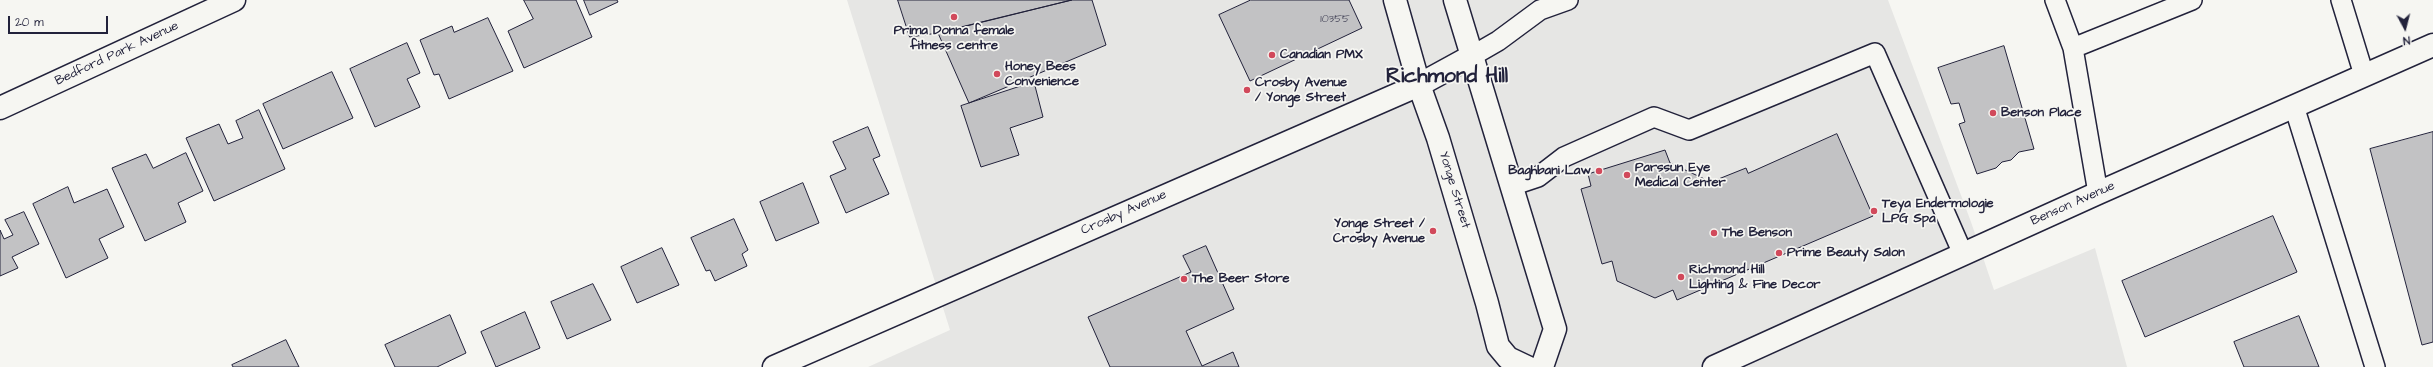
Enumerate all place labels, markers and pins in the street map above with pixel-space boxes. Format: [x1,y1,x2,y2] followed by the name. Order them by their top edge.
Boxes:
[949,12,959,22] marker: Prima Donna female fitness centre
[894,23,1014,54] place label: Prima Donna female fitness centre
[1280,47,1363,63] place label: Canadian PMX
[1267,50,1277,60] marker: Canadian PMX
[1005,59,1079,90] place label: Honey Bees Convenience
[992,69,1002,79] marker: Honey Bees Convenience
[1255,75,1347,106] place label: Crosby Avenue / Yonge Street
[1242,85,1252,95] marker: Crosby Avenue / Yonge Street
[2001,105,2082,121] place label: Benson Place
[1988,108,1998,118] marker: Benson Place
[1635,160,1726,191] place label: Parssun Eye Medical Center
[1508,163,1591,179] place label: Baghbani Law
[1594,166,1604,176] marker: Baghbani Law
[1622,170,1632,180] marker: Parssun Eye Medical Center
[1882,196,1994,227] place label: Teya Endermologie LPG Spa
[1869,206,1879,216] marker: Teya Endermologie LPG Spa
[1333,216,1425,247] place label: Yonge Street / Crosby Avenue
[1722,225,1792,241] place label: The Benson
[1428,226,1438,236] marker: Yonge Street / Crosby Avenue
[1709,228,1719,238] marker: The Benson
[1787,245,1905,261] place label: Prime Beauty Salon
[1774,248,1784,258] marker: Prime Beauty Salon
[1689,262,1821,293] place label: Richmond Hill Lighting & Fine Decor
[1192,271,1290,287] place label: The Beer Store
[1676,272,1686,282] marker: Richmond Hill Lighting & Fine Decor
[1179,274,1189,284] marker: The Beer Store

